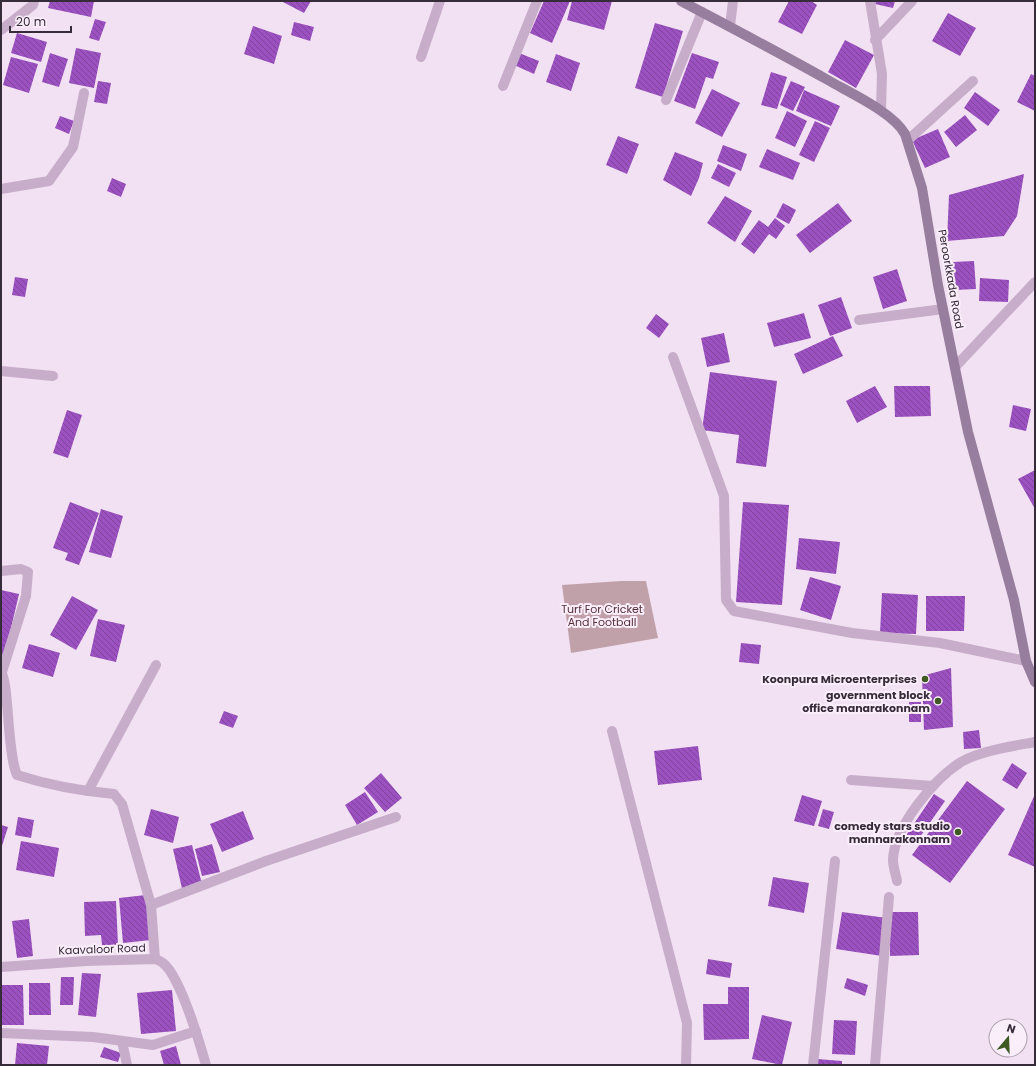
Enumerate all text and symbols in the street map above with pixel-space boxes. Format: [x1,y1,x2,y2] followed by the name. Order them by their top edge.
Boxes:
[10,8,71,34] scale bar
[16,13,46,30] text: 20 m
[934,228,968,330] street label: Peroorkkada Road
[561,601,643,630] park label: Turf For Cricket And Football
[762,671,917,687] place label: Koonpura Microenterprises
[920,674,930,684] marker: Koonpura Microenterprises
[802,687,930,716] place label: government block office manarakonnam
[933,696,943,706] marker: government block office manarakonnam
[834,818,950,847] place label: comedy stars studio mannarakonnam
[953,827,963,837] marker: comedy stars studio mannarakonnam
[58,939,146,959] street label: Kaavaloor Road
[988,1018,1028,1058] north arrow
[1005,1020,1018,1037] text: N

